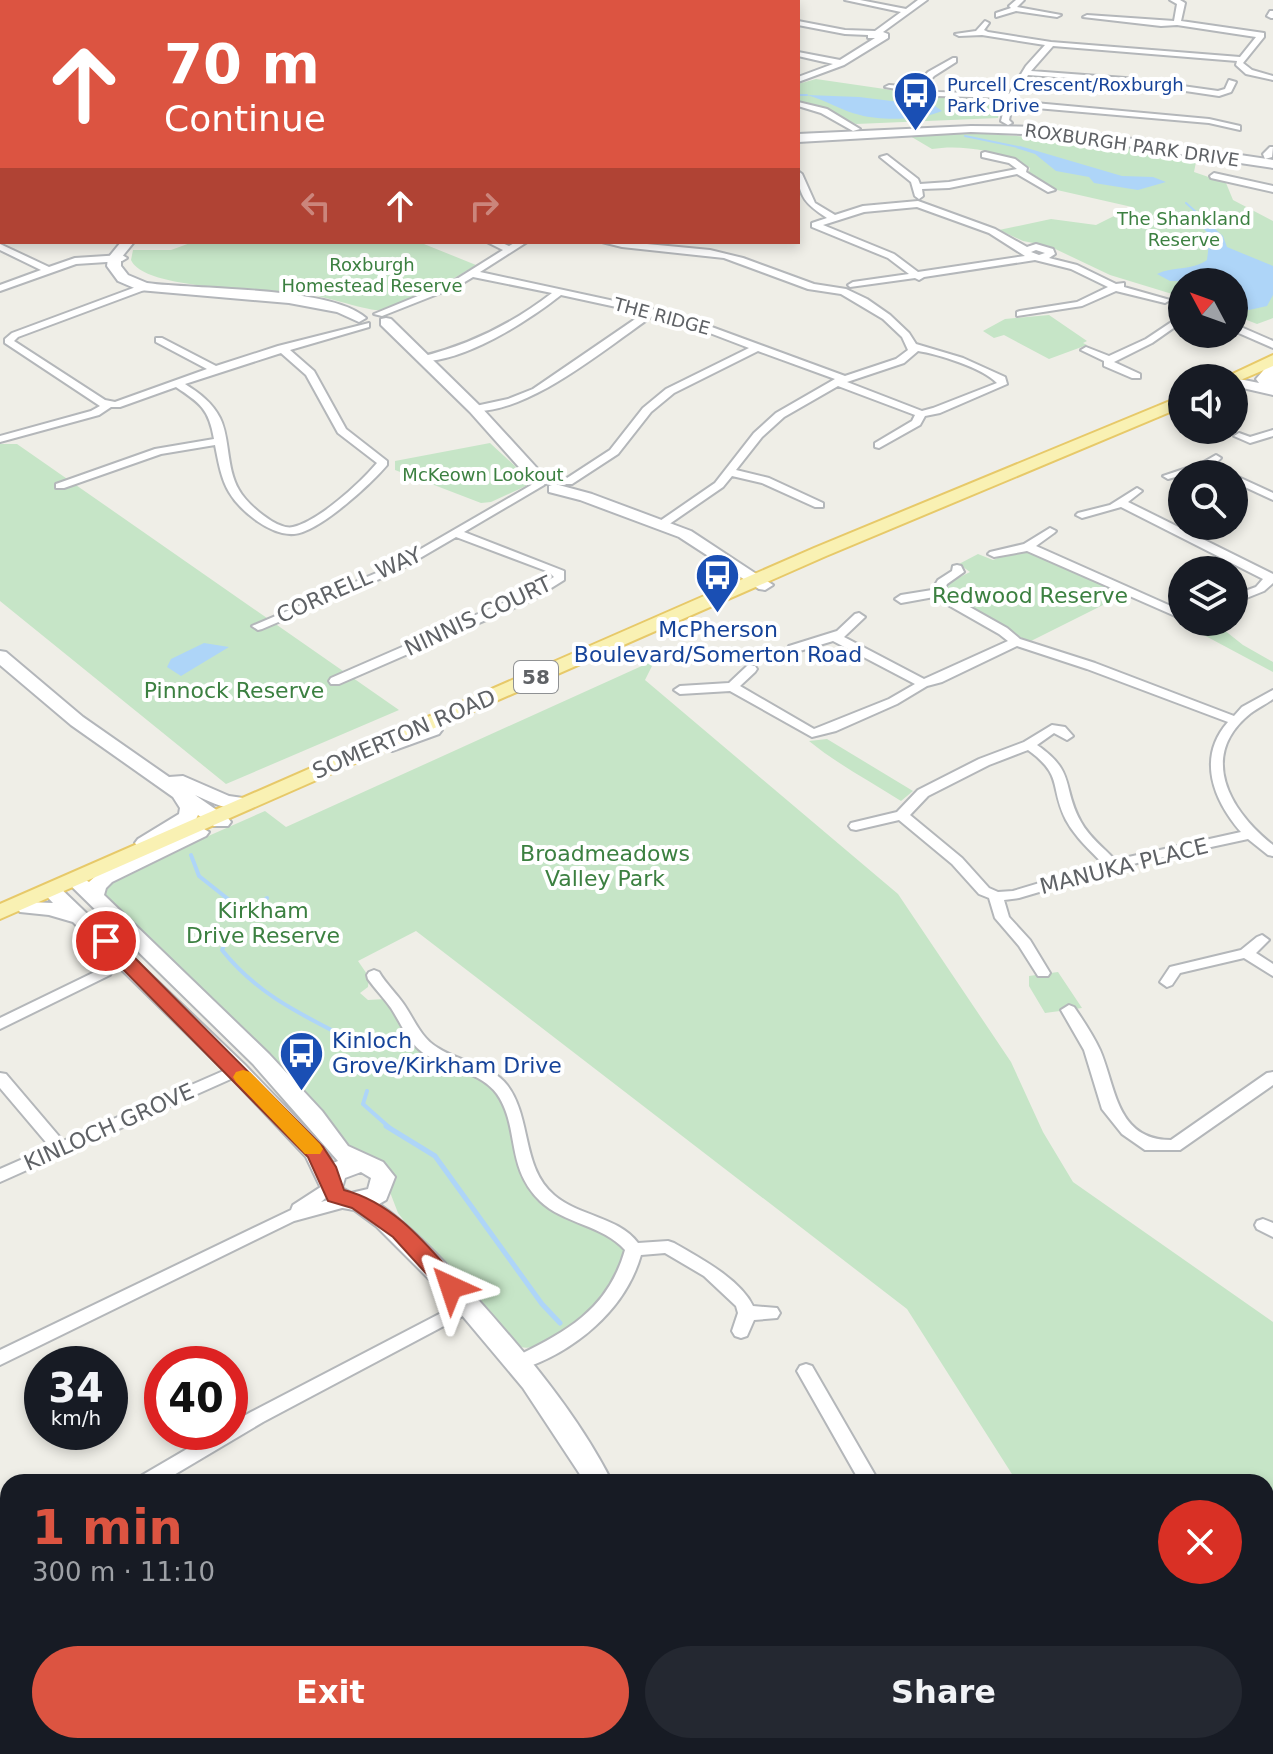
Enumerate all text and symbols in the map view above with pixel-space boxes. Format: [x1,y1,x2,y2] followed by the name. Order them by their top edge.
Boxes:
[164,31,320,96] text: 70 m
[32,32,136,136] icon: ahead
[892,70,940,133] bus stop icon: Purcell Crescent/Roxburgh Park Drive
[947,74,1184,116] place label: Purcell Crescent/Roxburgh Park Drive
[164,98,326,139] text: Continue
[1023,120,1241,170] street label: ROXBURGH PARK DRIVE
[294,184,338,228] icon: left
[378,184,422,228] icon: ahead
[462,184,506,228] icon: right
[1116,208,1251,250] park label: The Shankland Reserve
[281,254,463,296] park label: Roxburgh Homestead Reserve
[1168,268,1248,348] north arrow
[1168,268,1248,636] map controls
[611,293,712,339] street label: THE RIDGE
[1168,364,1248,444] button: sound
[1168,460,1248,540] button: search
[402,464,564,485] park label: McKeown Lookout
[273,542,426,628] street label: CORRELL WAY
[694,552,742,615] bus stop icon: McPherson Boulevard/Somerton Road
[1168,556,1248,636] button: layers
[401,571,556,661] street label: NINNIS COURT
[932,583,1128,608] park label: Redwood Reserve
[574,617,862,667] place label: McPherson Boulevard/Somerton Road
[514,661,558,693] road number: 58
[144,678,324,703] park label: Pinnock Reserve
[309,684,499,784] street label: SOMERTON ROAD
[1037,833,1211,899] street label: MANUKA PLACE
[520,841,690,891] park label: Broadmeadows Valley Park
[186,898,340,948] park label: Kirkham Drive Reserve
[72,907,140,975] pin
[84,919,128,963] icon: arrive
[332,1028,562,1078] place label: Kinloch Grove/Kirkham Drive
[277,1029,325,1092] bus stop icon: Kinloch Grove/Kirkham Drive
[20,1078,198,1176] street label: KINLOCH GROVE
[409,1245,493,1329] position arrow
[144,1346,248,1450] speed limit sign: 40
[48,1365,104,1411] text: 34
[51,1406,101,1430] text: km/h
[32,1499,183,1555] text: 1 min
[1158,1500,1242,1584] button: close
[32,1557,215,1587] text: 300 m · 11:10
[32,1646,629,1738] button: Exit
[645,1646,1242,1738] button: Share

